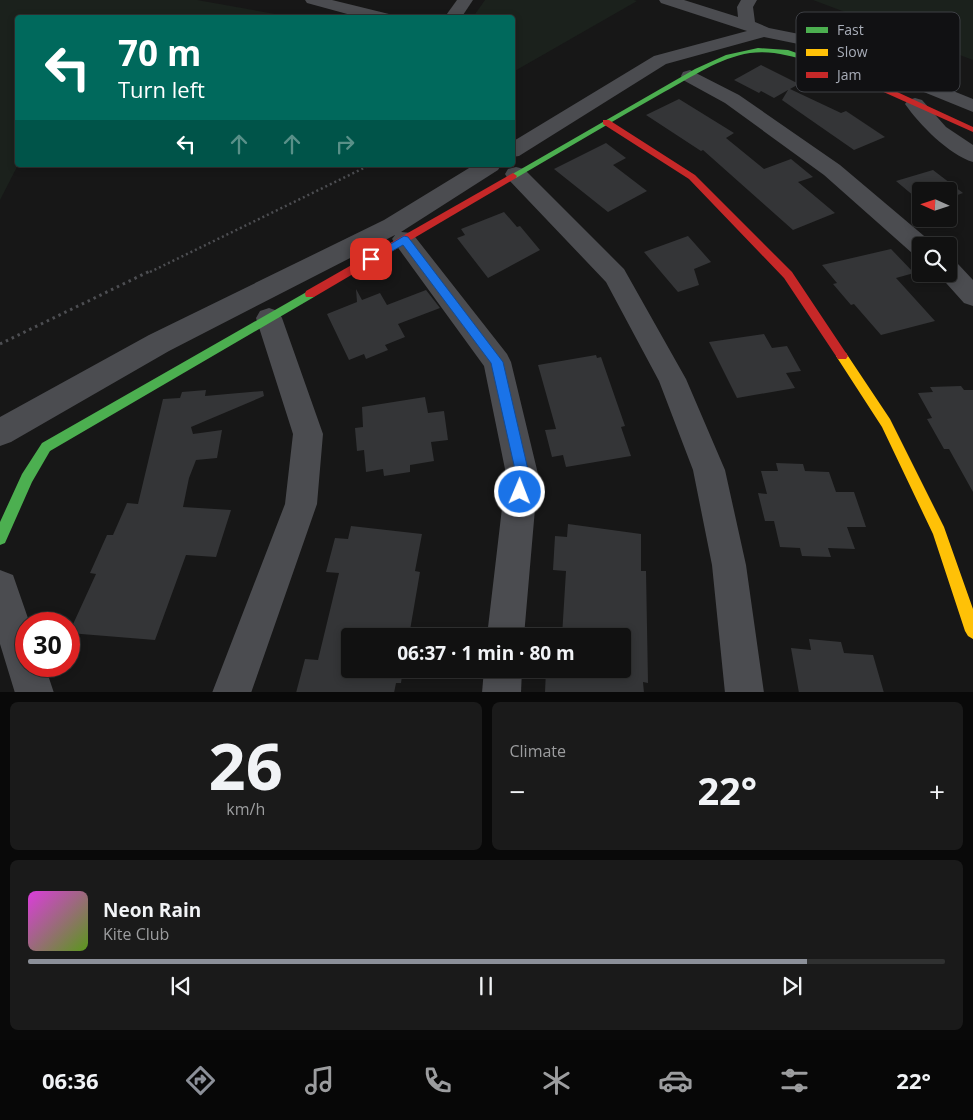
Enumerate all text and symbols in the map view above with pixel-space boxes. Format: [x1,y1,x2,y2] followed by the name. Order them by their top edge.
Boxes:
[796,12,960,92] legend
[837,20,864,39] text: Fast
[118,29,201,76] text: 70 m
[35,35,100,100] icon: left
[837,42,868,61] text: Slow
[835,65,862,84] text: Jam
[118,74,205,104] text: Turn left
[172,130,200,158] icon: left
[225,130,253,158] icon: ahead
[278,130,306,158] icon: ahead
[331,130,359,158] icon: right
[912,182,958,228] north arrow
[912,182,957,282] map controls
[912,237,957,282] button: search
[350,238,392,280] pin
[357,245,385,273] icon: arrive
[493,465,545,517] position arrow
[15,612,80,677] speed limit sign: 30
[397,640,575,666] text: 06:37 · 1 min · 80 m
[209,721,283,809] text: 26
[510,740,566,762] text: Climate
[697,764,757,816] text: 22°
[510,772,526,810] text: −
[929,772,945,810] text: +
[226,798,265,820] text: km/h
[103,897,201,923] text: Neon Rain
[103,923,169,945] text: Kite Club
[167,972,195,1000] icon: previous
[472,972,500,1000] icon: pause
[778,972,806,1000] icon: next
[183,1063,218,1098] icon: directions
[302,1063,337,1098] icon: music
[420,1063,455,1098] icon: phone
[539,1063,574,1098] icon: climate
[658,1063,693,1098] icon: car
[777,1063,812,1098] icon: filters
[42,1065,99,1095] text: 06:36
[896,1065,931,1095] text: 22°

